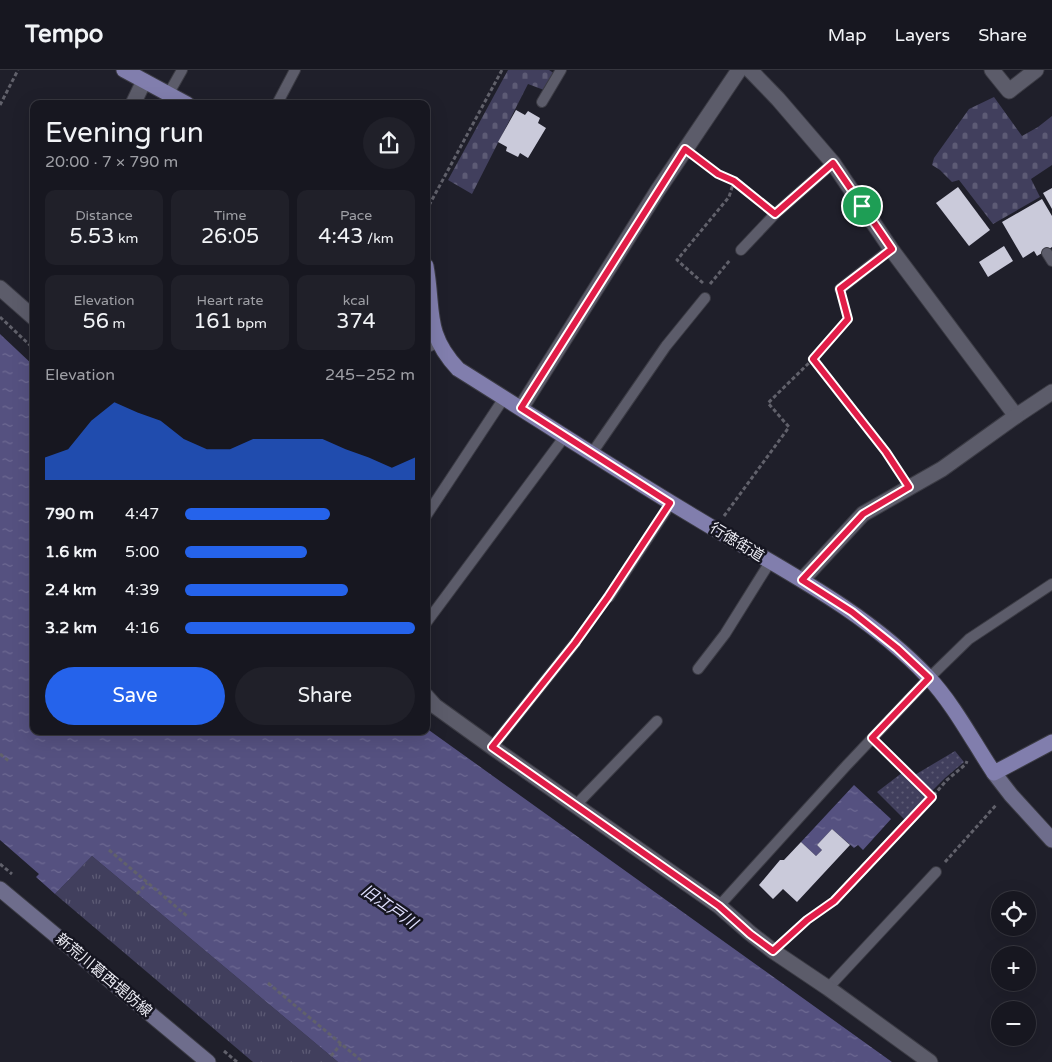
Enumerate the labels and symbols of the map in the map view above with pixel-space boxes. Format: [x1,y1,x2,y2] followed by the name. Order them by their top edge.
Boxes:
[841,185,883,227] pin
[707,519,767,565] street label: 行徳街道
[357,880,423,935] water label: 旧江戸川
[52,930,156,1020] street label: 新荒川葛西堤防線

